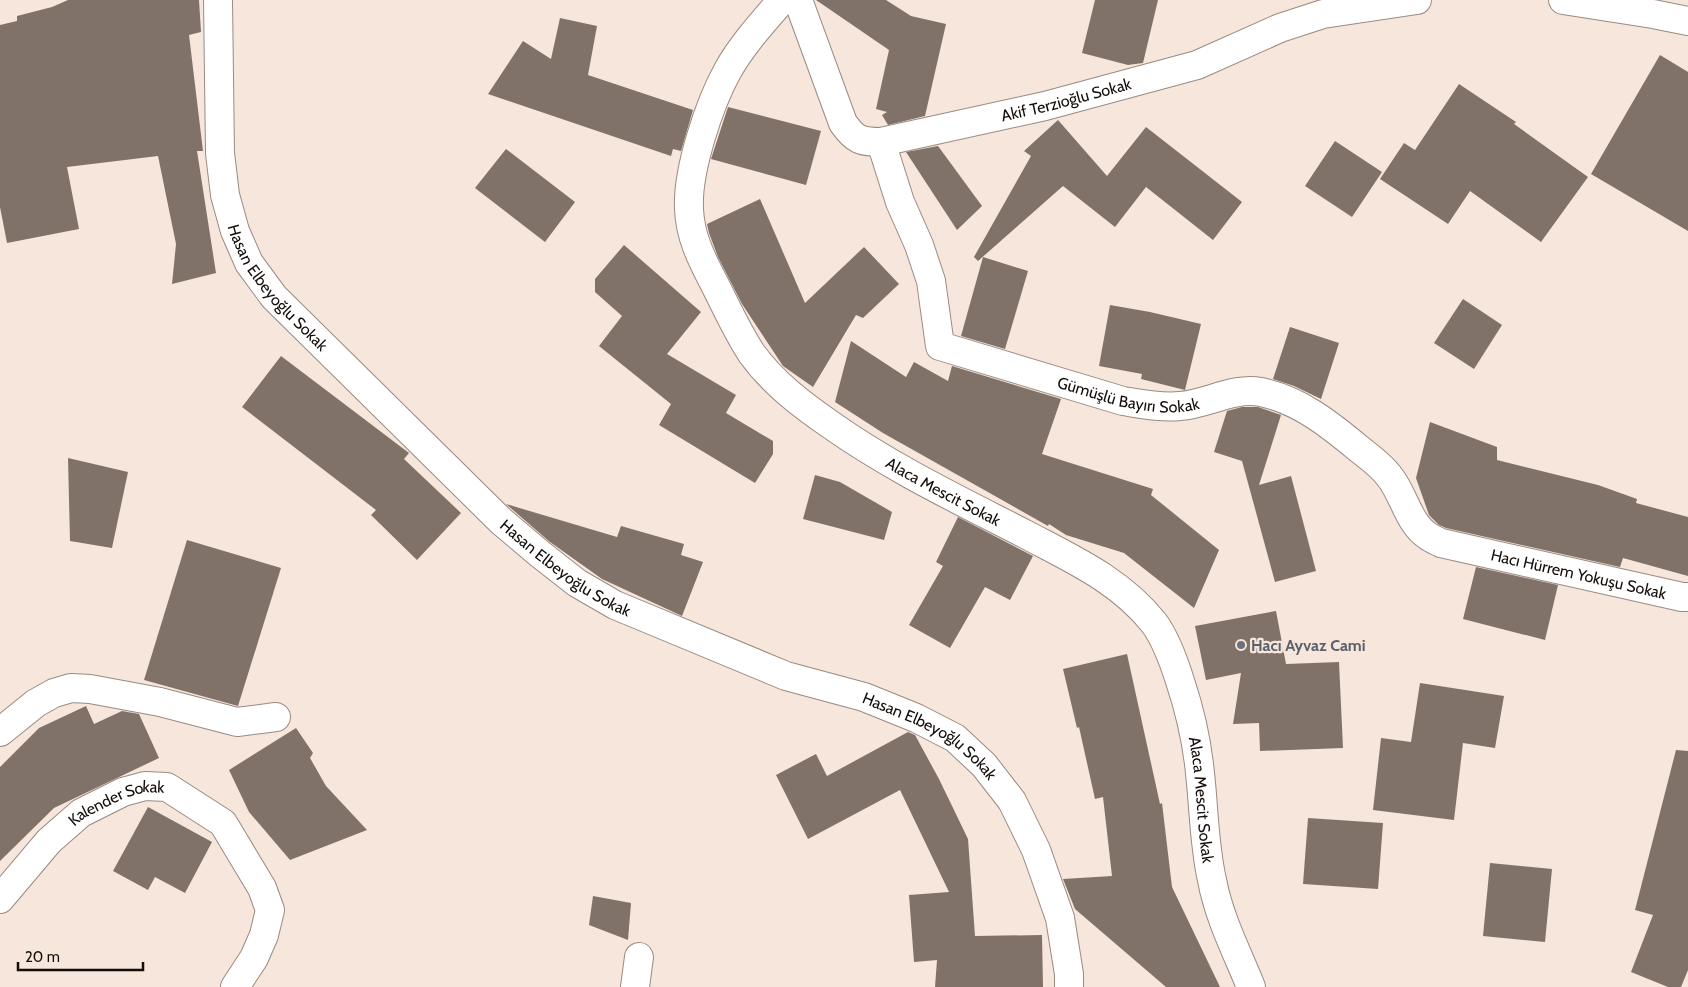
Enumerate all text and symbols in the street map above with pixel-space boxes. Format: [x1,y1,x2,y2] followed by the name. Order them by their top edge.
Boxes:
[999,74,1134,125] street label: Akif Terzioğlu Sokak
[224,222,332,355] street label: Hasan Elbeyoğlu Sokak
[1055,373,1202,417] street label: Gümüşlü Bayırı Sokak
[882,453,1005,530] street label: Alaca Mescit Sokak
[496,516,634,621] street label: Hasan Elbeyoğlu Sokak
[1489,545,1669,603] street label: Hacı Hürrem Yokuşu Sokak
[1251,636,1366,655] place label: Hacı Ayvaz Cami
[1235,639,1247,651] marker: Hacı Ayvaz Cami
[860,688,1001,784] street label: Hasan Elbeyoğlu Sokak
[1185,735,1218,865] street label: Alaca Mescit Sokak
[64,777,166,830] street label: Kalender Sokak
[18,940,142,972] scale bar
[25,948,60,966] text: 20 m

